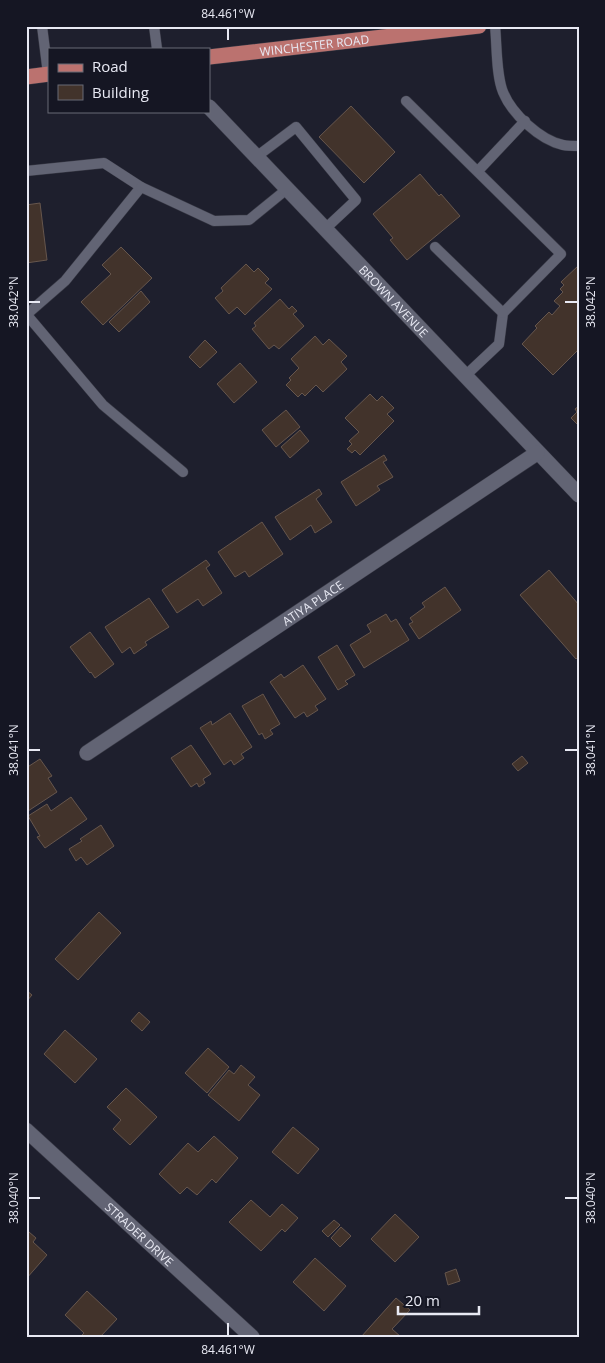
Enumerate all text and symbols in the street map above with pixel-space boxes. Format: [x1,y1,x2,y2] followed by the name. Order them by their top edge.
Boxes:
[201,5,255,22] text: 84.461°W
[259,30,370,60] street label: WINCHESTER ROAD
[48,48,210,112] legend
[92,56,128,76] text: Road
[92,82,149,102] text: Building
[355,261,432,341] street label: BROWN AVENUE
[5,276,22,328] text: 38.042°N
[582,276,599,328] text: 38.042°N
[279,576,346,629] street label: ATIYA PLACE
[5,724,22,776] text: 38.041°N
[582,724,599,776] text: 38.041°N
[5,1172,22,1224] text: 38.040°N
[582,1172,599,1224] text: 38.040°N
[102,1198,178,1270] street label: STRADER DRIVE
[398,1283,479,1315] scale bar
[405,1290,440,1310] text: 20 m
[201,1341,255,1358] text: 84.461°W

